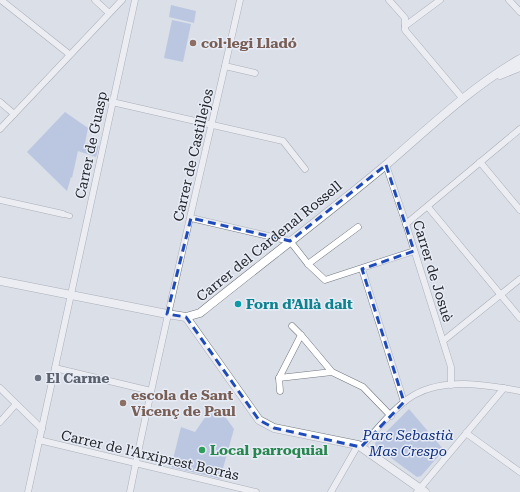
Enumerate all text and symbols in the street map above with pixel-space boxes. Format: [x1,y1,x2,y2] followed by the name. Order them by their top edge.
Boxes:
[201,35,297,51] place label: col·legi Lladó
[188,38,198,48] marker: col·legi Lladó
[170,87,216,223] street label: Carrer de Castillejos
[72,90,110,200] street label: Carrer de Guasp
[193,177,345,305] street label: Carrer del Cardenal Rossell
[410,218,456,324] street label: Carrer de Josuè
[246,296,353,312] place label: Forn d’Allà dalt
[233,299,243,309] marker: Forn d’Allà dalt
[46,370,109,386] place label: El Carme
[33,373,43,383] marker: El Carme
[131,387,236,419] place label: escola de Sant Vicenç de Paul
[118,398,128,408] marker: escola de Sant Vicenç de Paul
[59,427,241,483] street label: Carrer de l'Arxiprest Borràs
[362,427,453,459] park label: Parc Sebastià Mas Crespo
[210,442,328,458] place label: Local parroquial
[197,445,207,455] marker: Local parroquial

